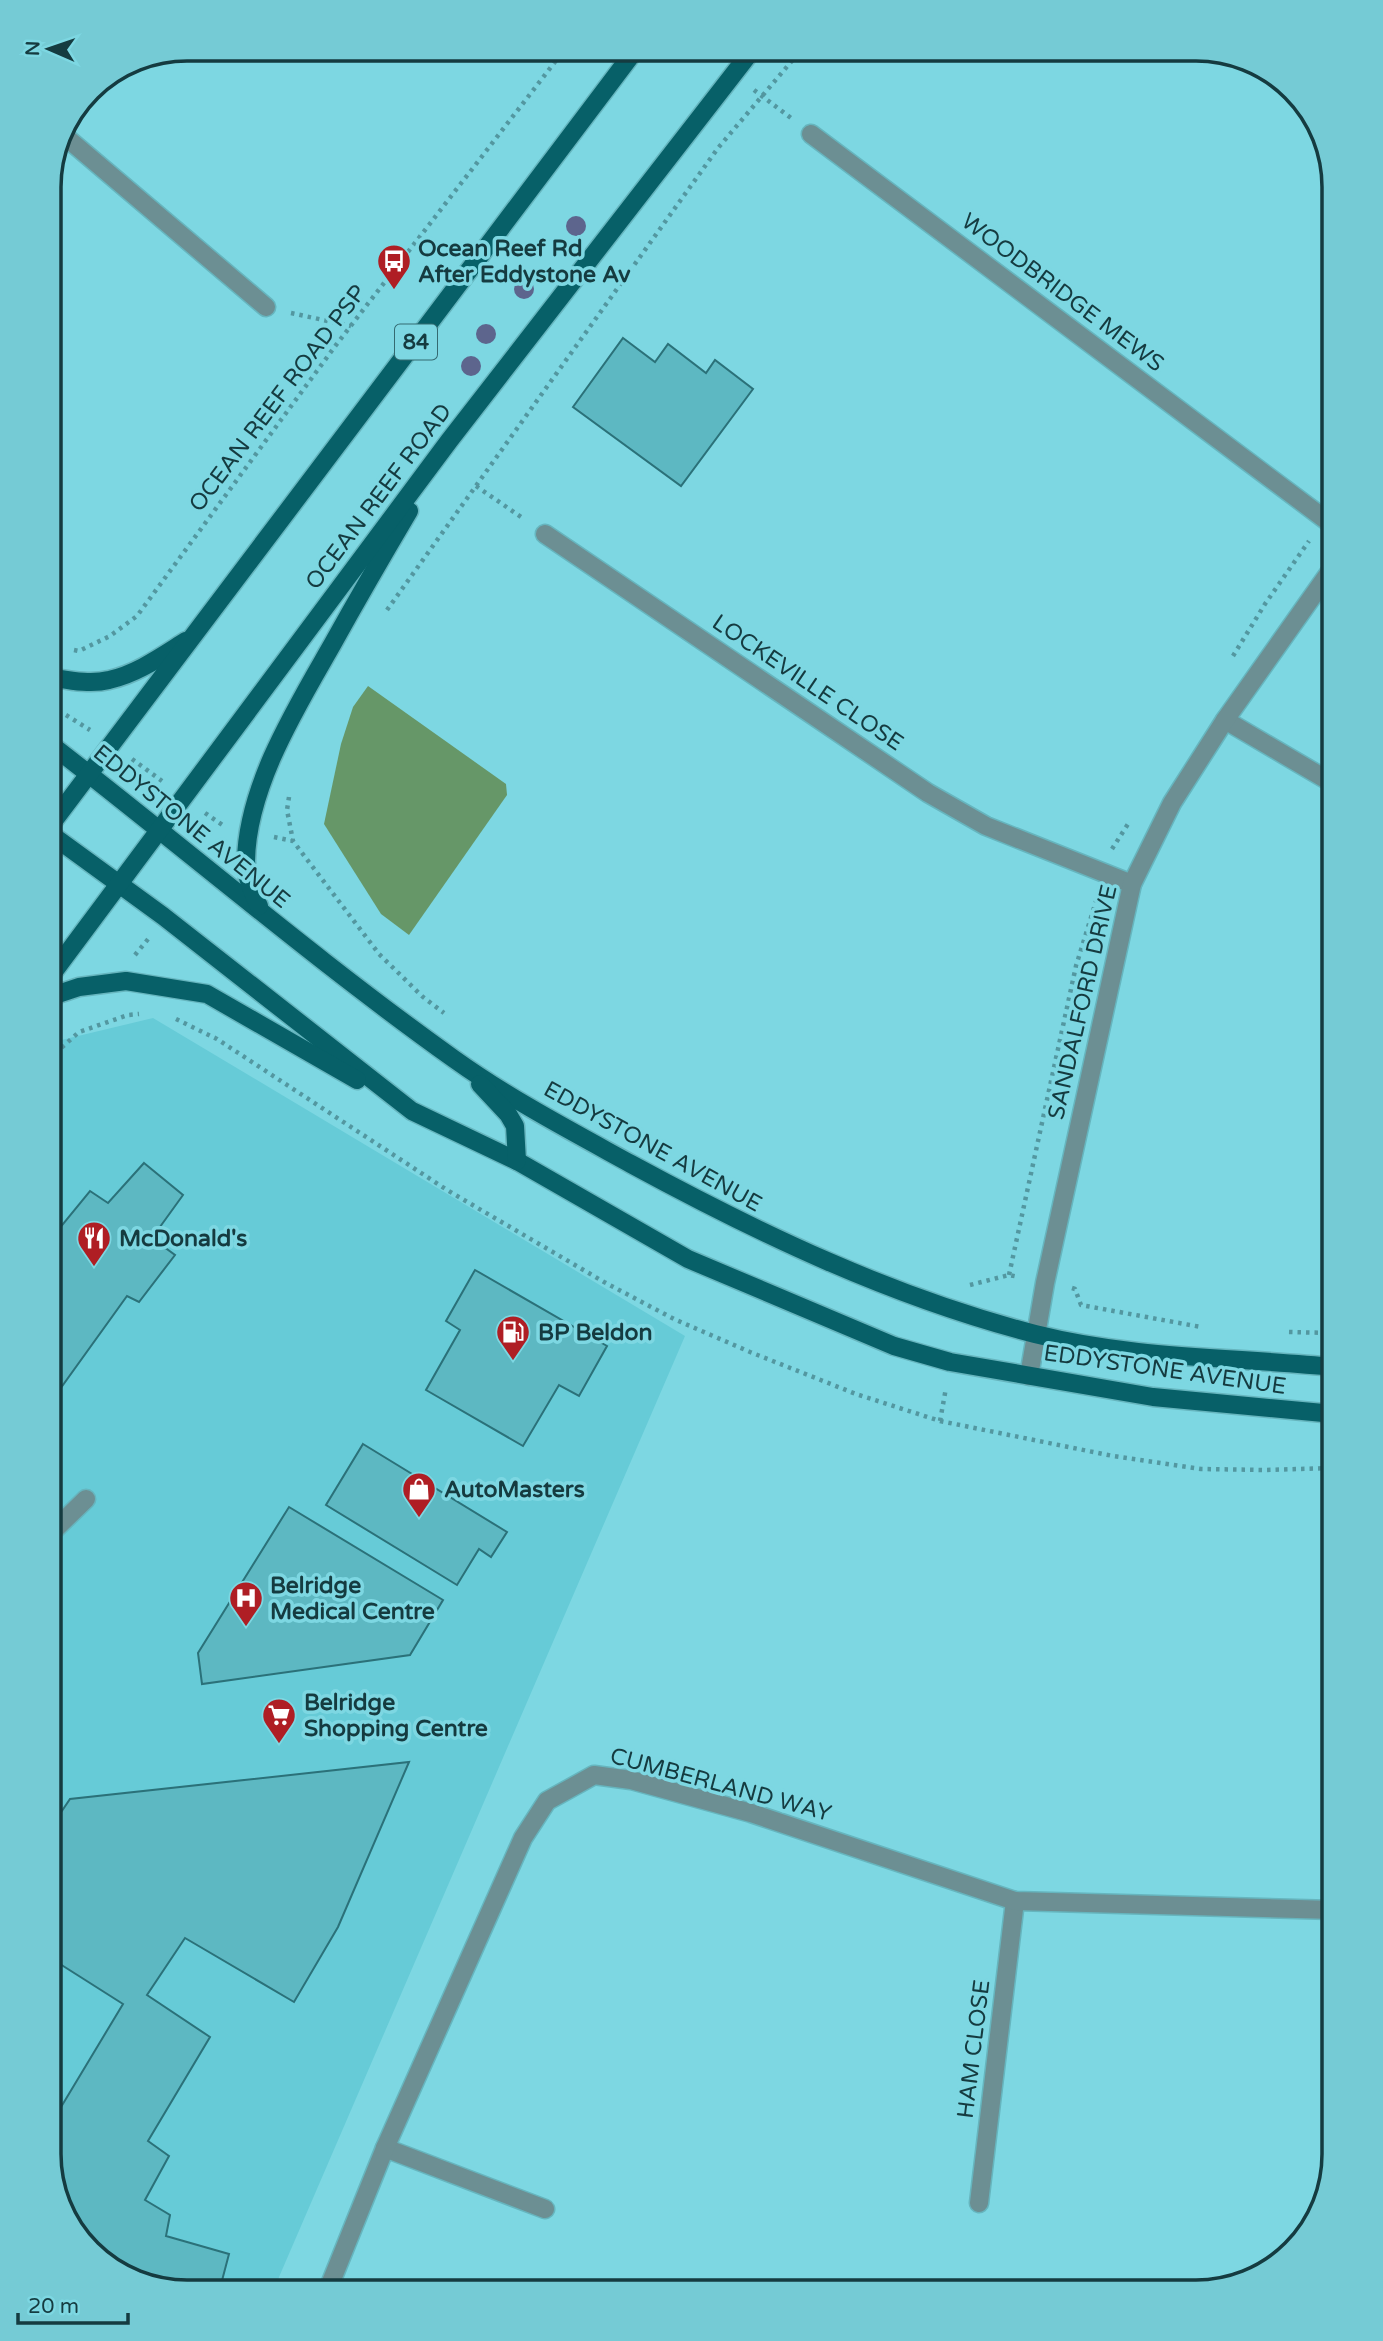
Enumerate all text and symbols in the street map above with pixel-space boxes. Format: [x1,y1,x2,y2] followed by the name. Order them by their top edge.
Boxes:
[14,14,84,84] north arrow
[22,40,44,56] text: N
[956,207,1169,378] street label: WOODBRIDGE MEWS
[418,235,631,289] place label: Ocean Reef Rd After Eddystone Av
[375,242,413,291] bus stop icon: Ocean Reef Rd After Eddystone Av
[183,280,372,518] street label: OCEAN REEF ROAD PSP
[395,324,437,360] road number: 84
[300,398,458,595] street label: OCEAN REEF ROAD
[707,608,908,757] street label: LOCKEVILLE CLOSE
[87,739,295,915] street label: EDDYSTONE AVENUE
[1042,882,1124,1122] street label: SANDALFORD DRIVE
[539,1075,766,1218] street label: EDDYSTONE AVENUE
[75,1219,113,1268] restaurant icon: McDonald's
[119,1225,247,1253] place label: McDonald's
[494,1313,532,1362] fuel station icon: BP Beldon
[538,1319,652,1347] place label: BP Beldon
[1042,1339,1288,1401] street label: EDDYSTONE AVENUE
[400,1470,438,1519] shop icon: AutoMasters
[444,1476,585,1504] place label: AutoMasters
[270,1572,435,1626] place label: Belridge Medical Centre
[227,1579,265,1628] hospital icon: Belridge Medical Centre
[304,1689,488,1743] place label: Belridge Shopping Centre
[260,1696,298,1745] supermarket icon: Belridge Shopping Centre
[607,1742,835,1828] street label: CUMBERLAND WAY
[952,1978,996,2120] street label: HAM CLOSE
[18,2282,128,2326] scale bar
[28,2294,79,2319] text: 20 m

